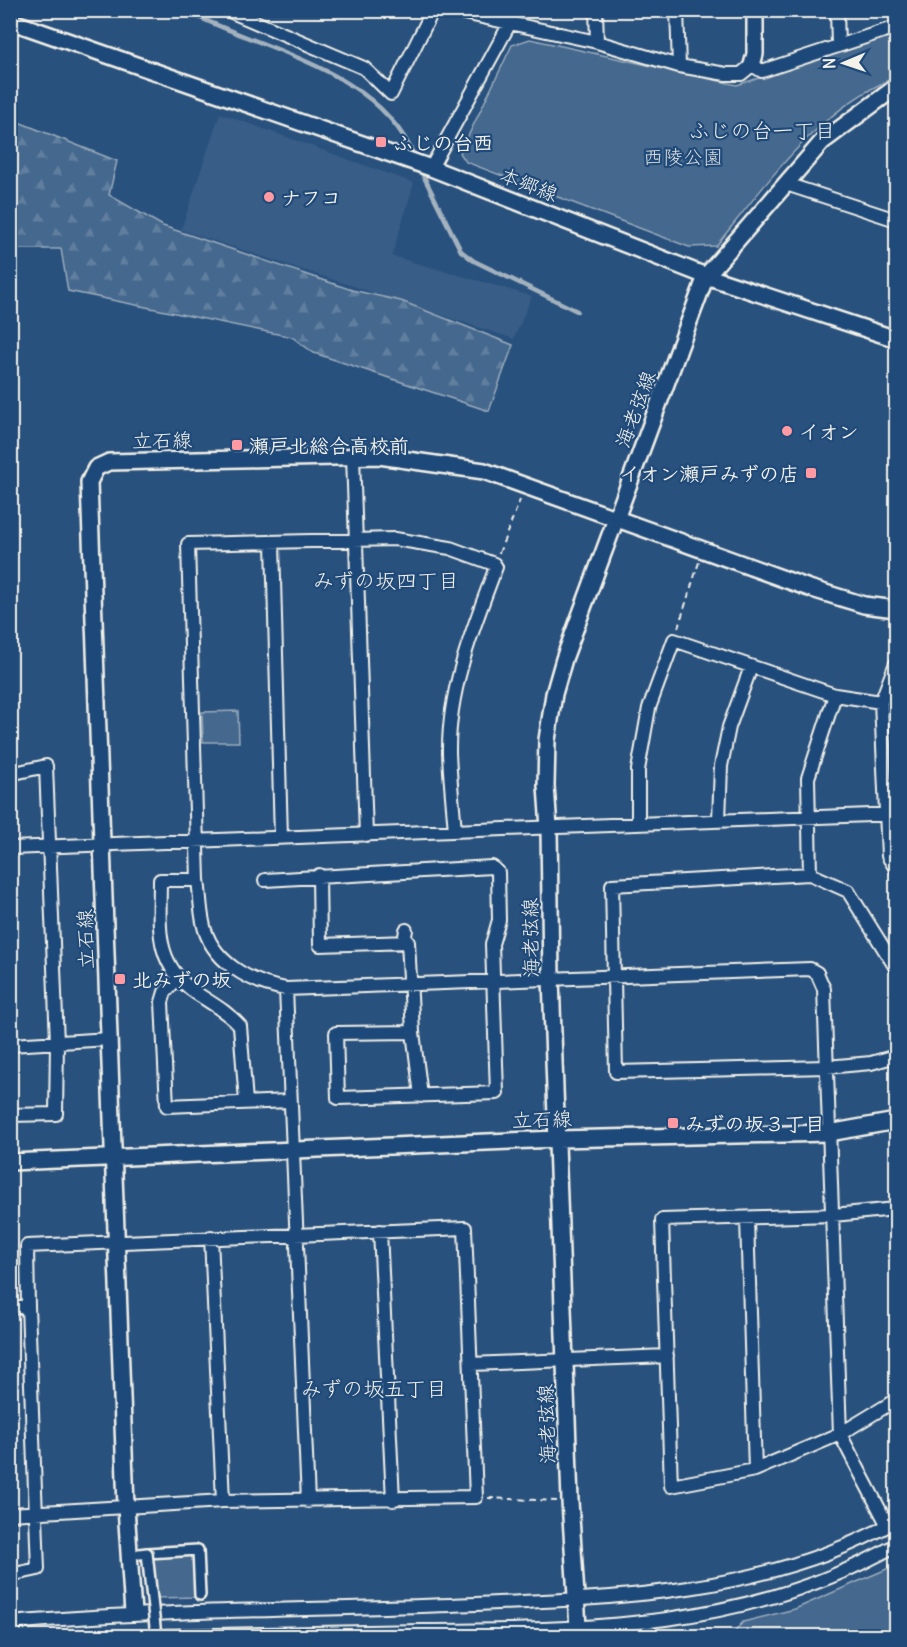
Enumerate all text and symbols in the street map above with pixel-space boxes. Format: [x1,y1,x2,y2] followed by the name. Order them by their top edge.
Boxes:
[814,33,874,93] north arrow
[819,58,839,69] text: N
[689,117,836,144] district label: ふじの台一丁目
[393,130,493,155] place label: ふじの台西
[374,135,388,149] marker: ふじの台西
[643,144,723,169] park label: 西陵公園
[497,162,561,206] street label: 本郷線
[281,185,341,210] place label: ナフコ
[262,190,276,204] marker: ナフコ
[610,367,660,451] street label: 海老弦線
[799,419,859,444] place label: イオン
[780,424,794,438] marker: イオン
[132,427,192,453] street label: 立石線
[249,433,409,458] place label: 瀬戸北総合高校前
[230,438,244,452] marker: 瀬戸北総合高校前
[620,461,799,486] place label: イオン瀬戸みずの店
[804,466,818,480] marker: イオン瀬戸みずの店
[313,567,459,594] district label: みずの坂四丁目
[517,898,543,978] street label: 海老弦線
[71,909,99,969] street label: 立石線
[132,967,232,992] place label: 北みずの坂
[113,972,127,986] marker: 北みずの坂
[512,1105,572,1133] street label: 立石線
[685,1111,825,1136] place label: みずの坂３丁目
[666,1116,680,1130] marker: みずの坂３丁目
[301,1375,447,1402] district label: みずの坂五丁目
[532,1384,560,1464] street label: 海老弦線

